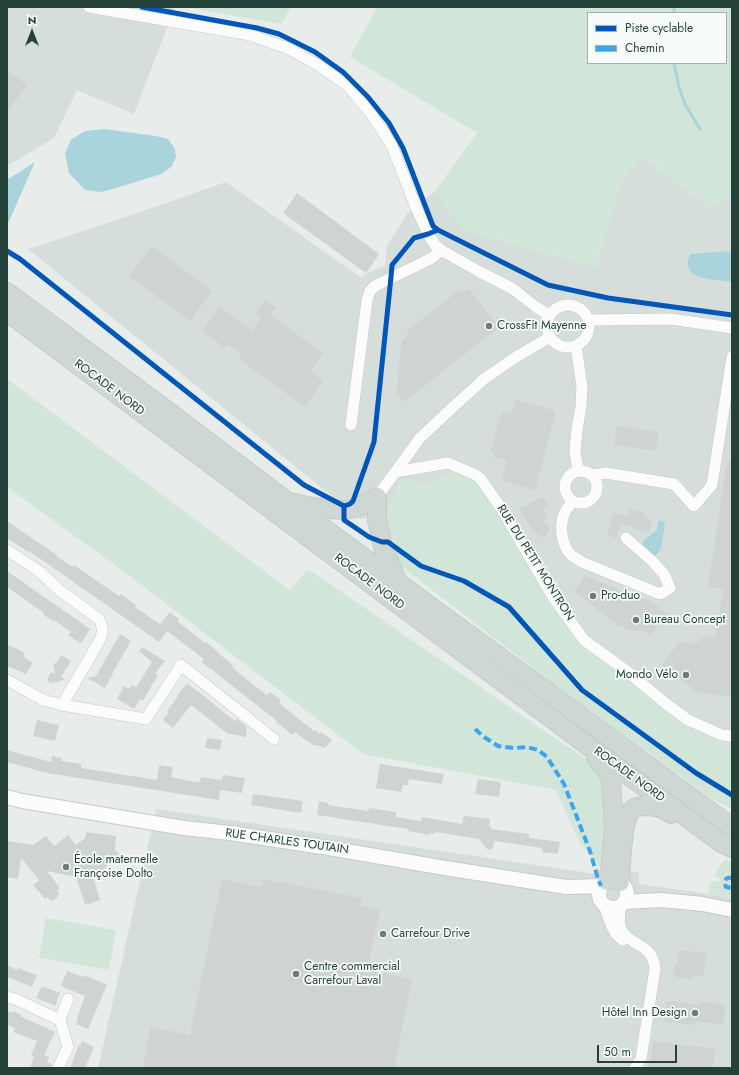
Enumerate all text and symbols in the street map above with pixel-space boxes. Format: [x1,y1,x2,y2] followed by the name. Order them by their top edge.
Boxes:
[12,12,52,52] north arrow
[28,12,36,28] text: N
[587,12,727,64] legend
[625,19,693,37] text: Piste cyclable
[625,39,664,57] text: Chemin
[497,319,586,333] place label: CrossFit Mayenne
[484,321,494,331] marker: CrossFit Mayenne
[71,357,147,419] street label: ROCADE NORD
[493,502,577,624] street label: RUE DU PETIT MONTRON
[331,551,407,613] street label: ROCADE NORD
[601,589,640,603] place label: Pro-duo
[588,591,598,601] marker: Pro-duo
[644,613,725,627] place label: Bureau Concept
[631,615,641,625] marker: Bureau Concept
[616,668,678,682] place label: Mondo Vélo
[681,670,691,680] marker: Mondo Vélo
[591,744,667,806] street label: ROCADE NORD
[224,826,350,858] street label: RUE CHARLES TOUTAIN
[74,853,158,881] place label: École maternelle Françoise Dolto
[61,862,71,872] marker: École maternelle Françoise Dolto
[391,927,470,941] place label: Carrefour Drive
[378,929,388,939] marker: Carrefour Drive
[304,960,400,988] place label: Centre commercial Carrefour Laval
[291,969,301,979] marker: Centre commercial Carrefour Laval
[602,1006,687,1020] place label: Hôtel Inn Design
[690,1008,700,1018] marker: Hôtel Inn Design
[599,1037,679,1063] scale bar
[604,1043,631,1061] text: 50 m

